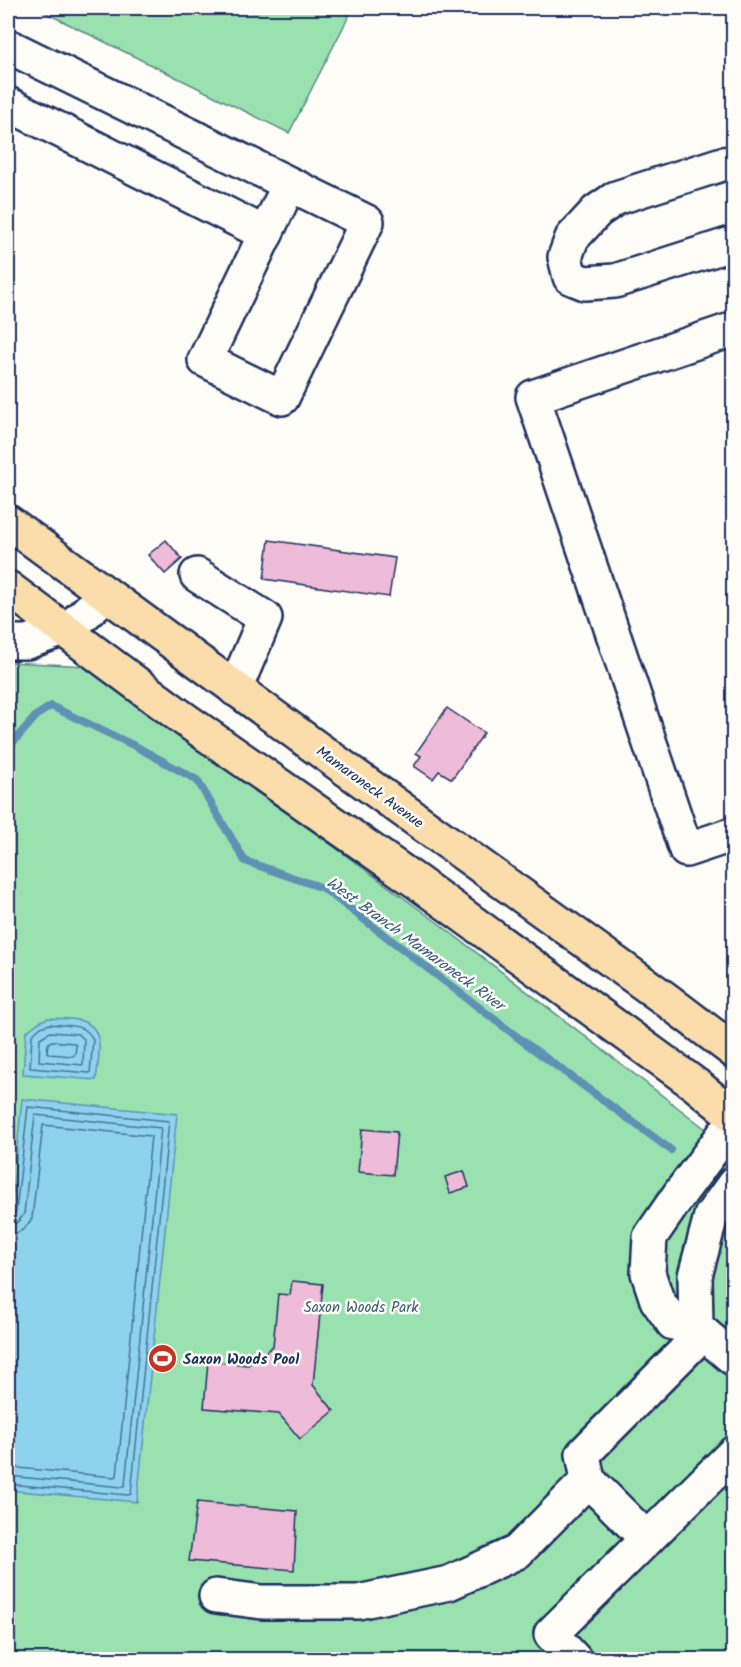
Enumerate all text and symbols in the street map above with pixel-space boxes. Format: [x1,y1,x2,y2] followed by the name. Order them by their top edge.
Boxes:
[310,740,429,835] street label: Mamaroneck Avenue
[321,871,512,1020] water label: West Branch Mamaroneck River
[304,1296,419,1320] park label: Saxon Woods Park
[146,1343,178,1375] sports icon: Saxon Woods Pool
[183,1348,299,1372] place label: Saxon Woods Pool

